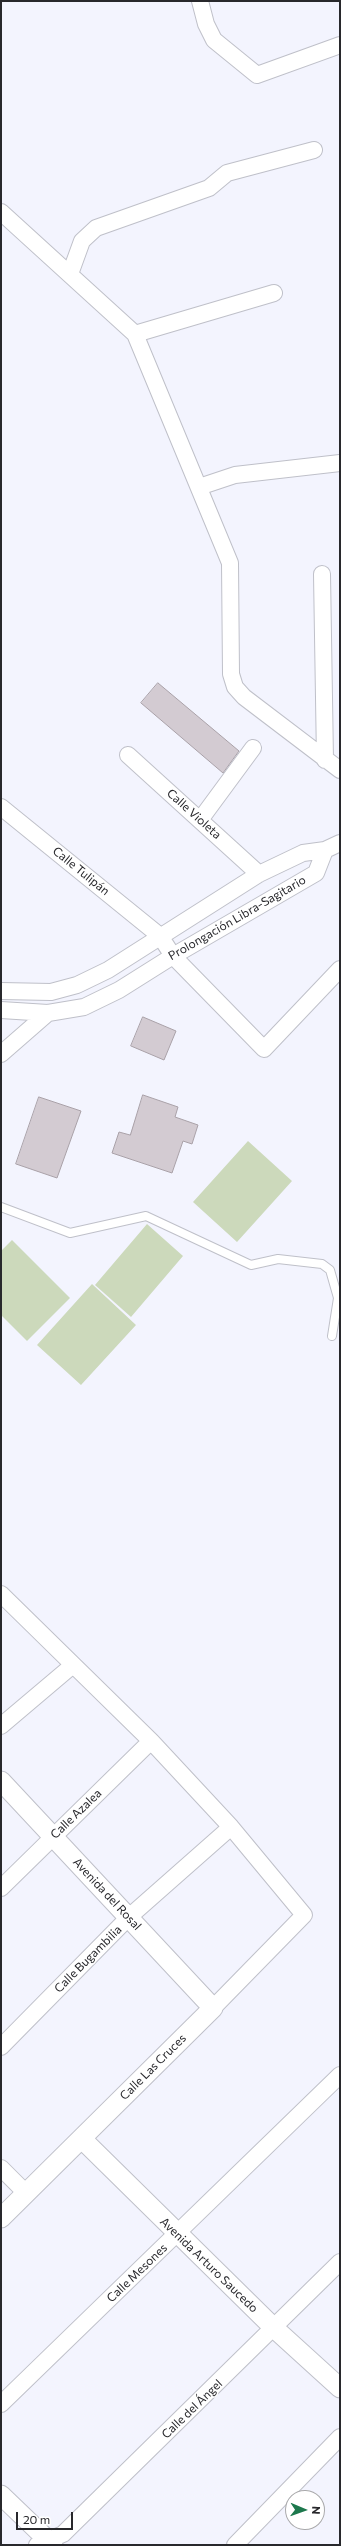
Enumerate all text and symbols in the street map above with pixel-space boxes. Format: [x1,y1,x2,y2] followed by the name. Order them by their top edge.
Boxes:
[164,786,224,842] street label: Calle Violeta
[50,844,112,898] street label: Calle Tulipán
[166,873,308,963] street label: Prolongación Libra-Sagitario
[47,1786,105,1842] street label: Calle Azalea
[70,1855,144,1933] street label: Avenida del Rosal
[51,1922,125,1996] street label: Calle Bugambilia
[117,2031,189,2103] street label: Calle Las Cruces
[157,2214,261,2316] street label: Avenida Arturo Saucedo
[104,2241,170,2305] street label: Calle Mesones
[159,2376,225,2442] street label: Calle del Ángel
[285,2490,325,2530] north arrow
[18,2504,75,2530] scale bar
[310,2506,323,2515] text: N
[23,2512,50,2526] text: 20 m

